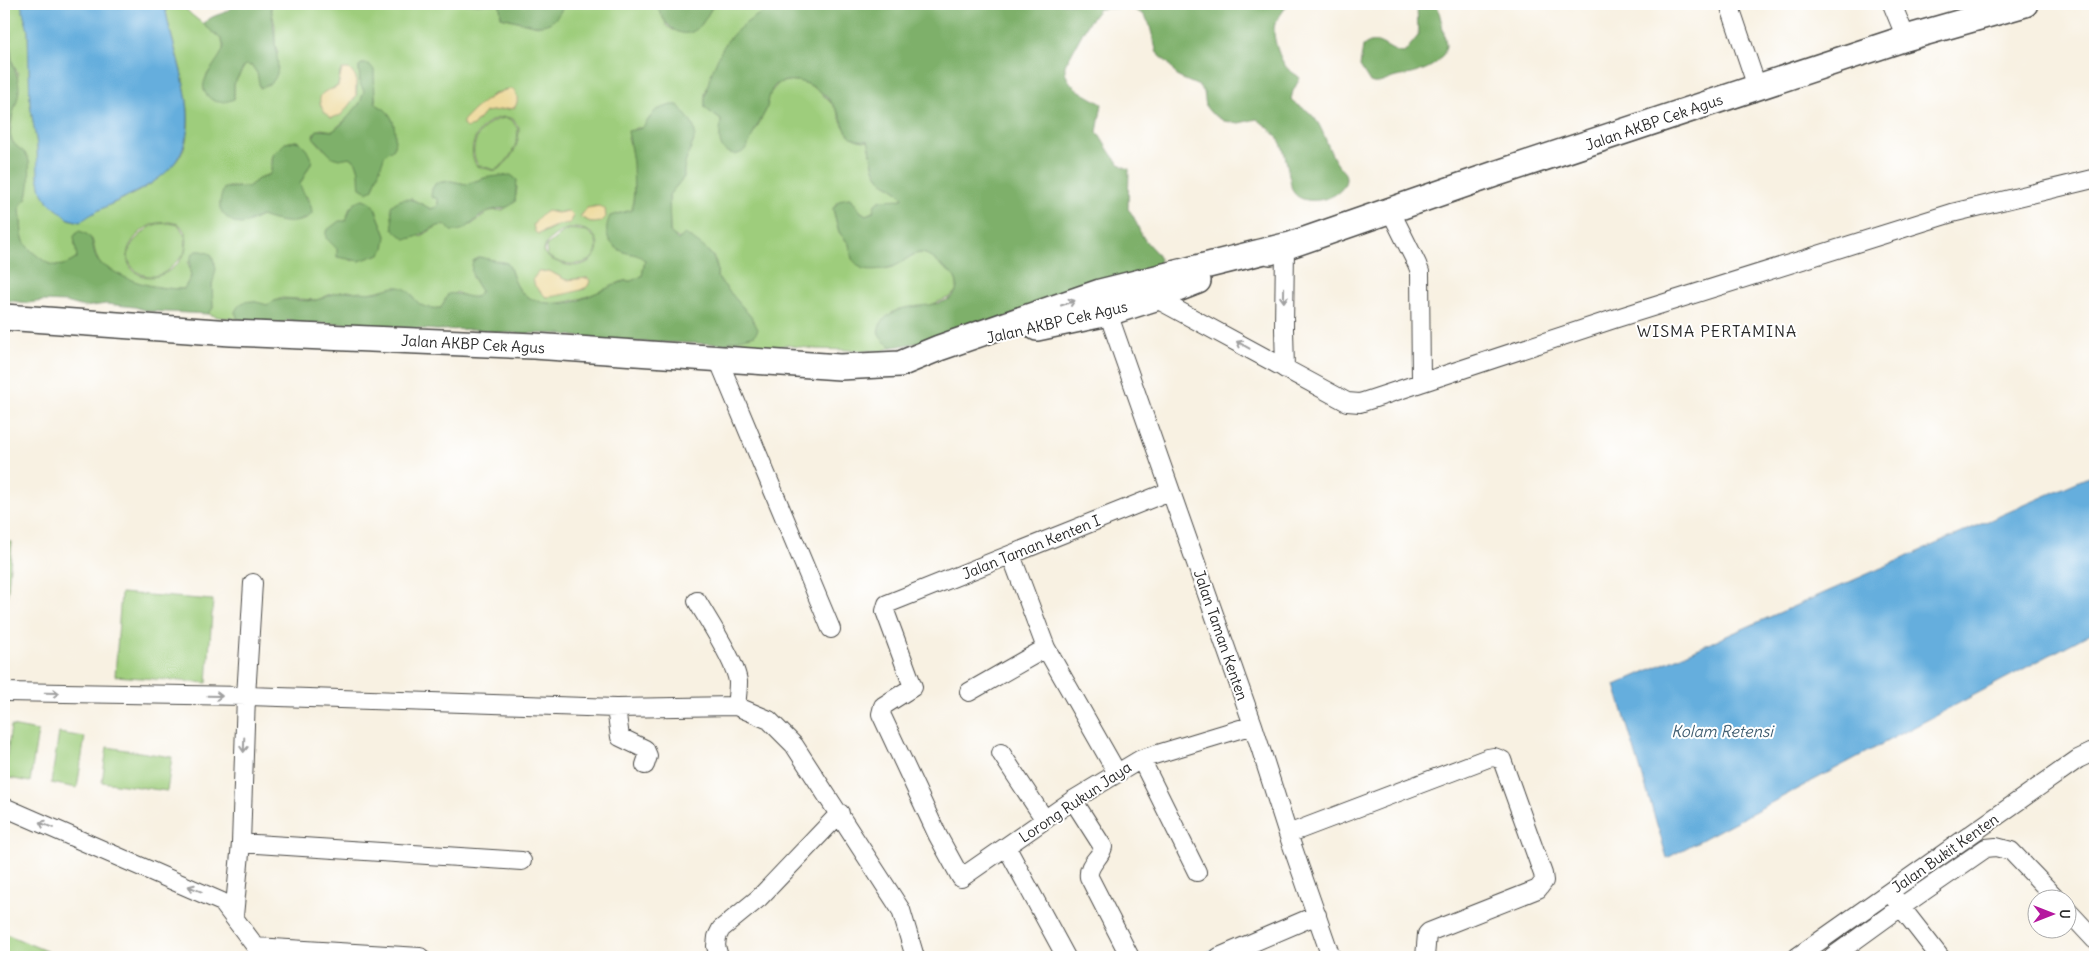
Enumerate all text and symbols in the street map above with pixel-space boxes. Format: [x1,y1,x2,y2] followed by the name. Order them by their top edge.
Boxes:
[1583,90,1725,154] street label: Jalan AKBP Cek Agus
[1279,286,1289,303] one-way arrow
[985,297,1129,347] street label: Jalan AKBP Cek Agus
[1059,298,1075,307] one-way arrow
[1637,321,1797,341] district label: WISMA PERTAMINA
[401,331,546,357] street label: Jalan AKBP Cek Agus
[1236,340,1250,350] one-way arrow
[959,511,1103,583] street label: Jalan Taman Kenten I
[1190,567,1252,703] street label: Jalan Taman Kenten
[44,688,60,698] one-way arrow
[207,691,223,700] one-way arrow
[1671,721,1775,741] water label: Kolam Retensi
[239,736,249,753] one-way arrow
[1015,757,1135,847] street label: Lorong Rukun Jaya
[1888,809,2002,897] street label: Jalan Bukit Kenten
[39,819,54,829] one-way arrow
[188,883,203,893] one-way arrow
[2026,888,2076,938] north arrow
[2056,909,2074,919] text: U

